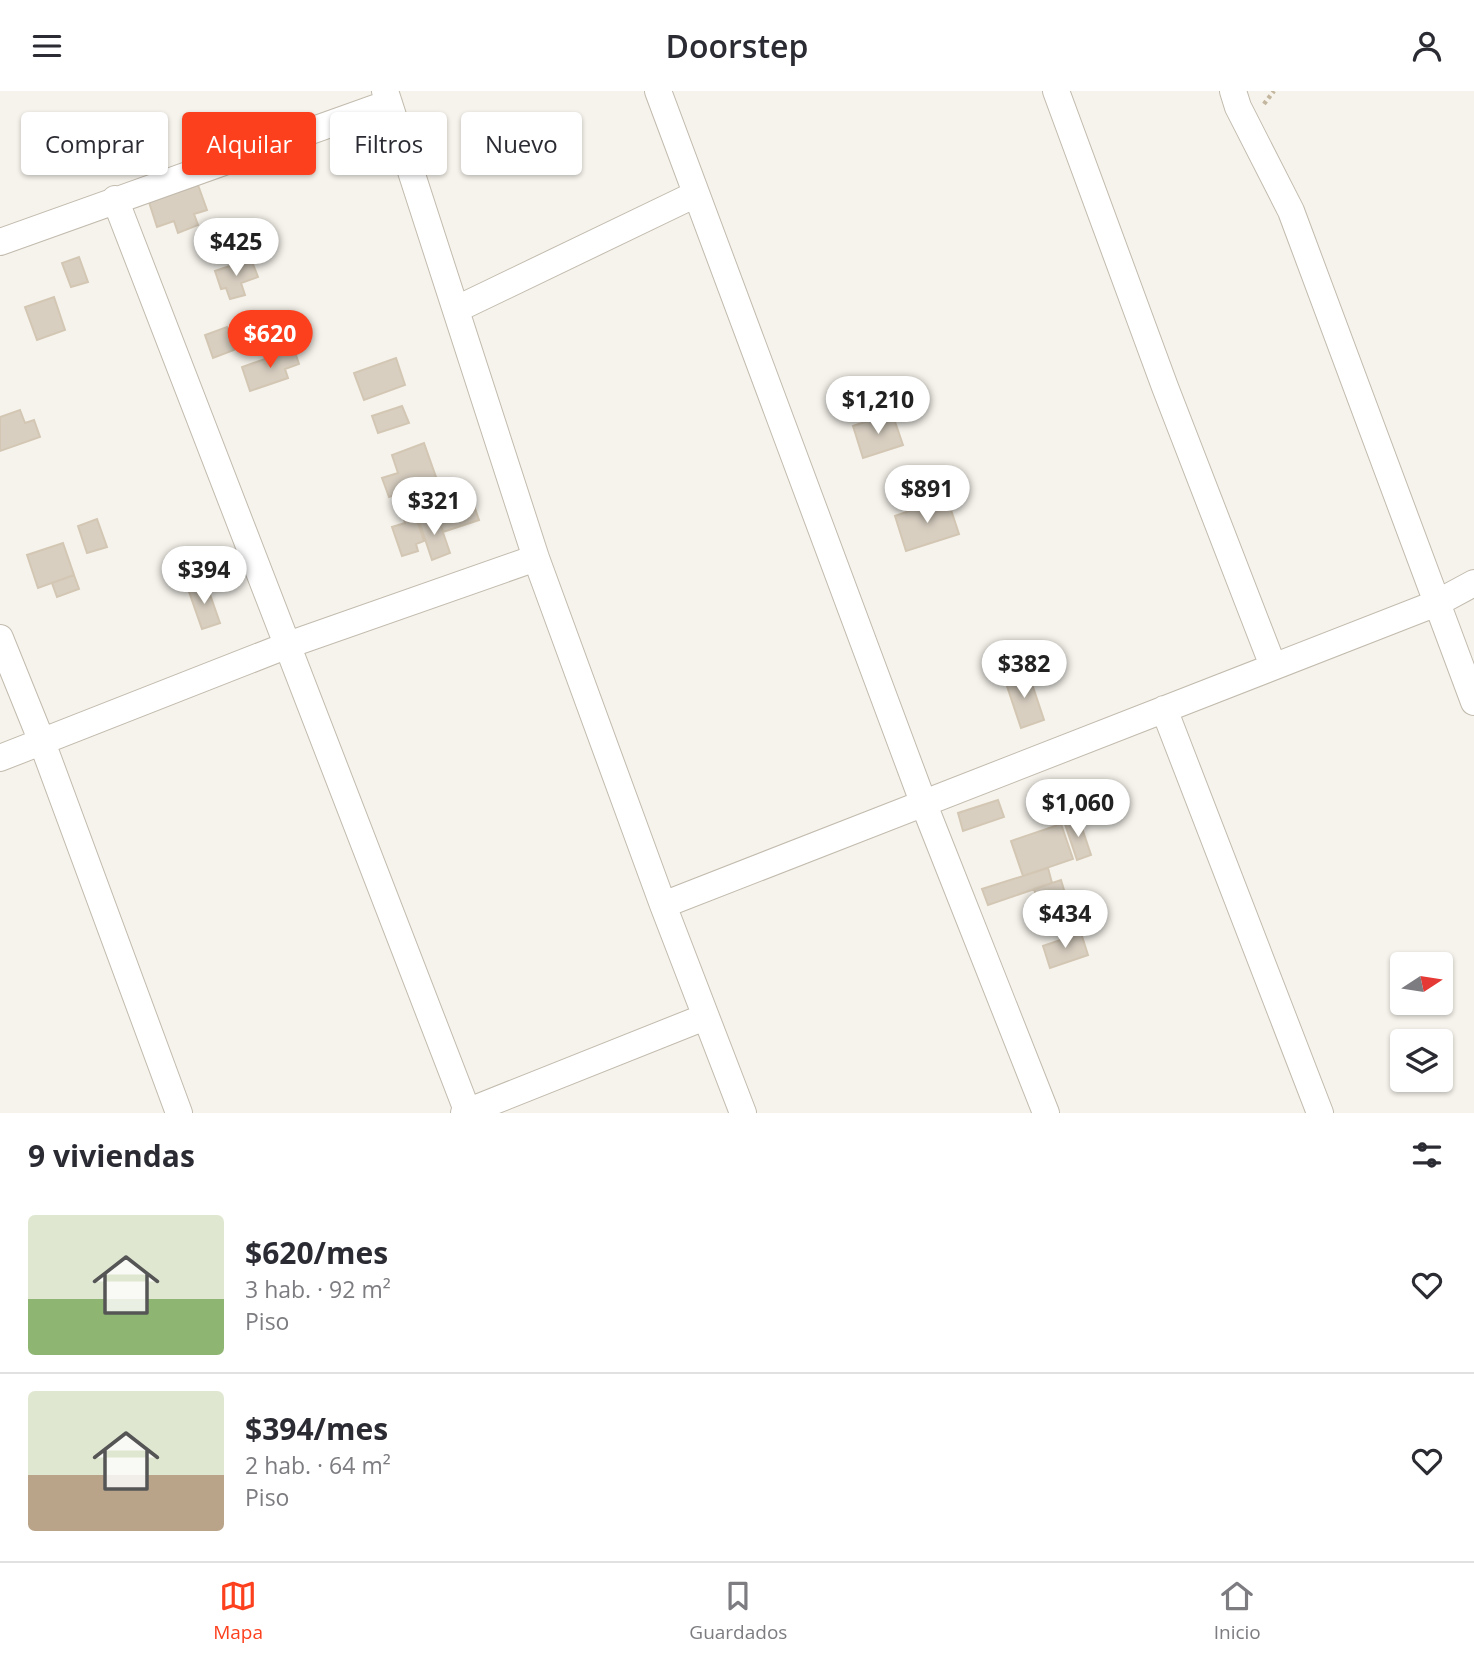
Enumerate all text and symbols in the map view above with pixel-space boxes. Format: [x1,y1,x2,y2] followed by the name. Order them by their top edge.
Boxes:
[666,24,808,67] text: Doorstep
[28,27,66,65] icon: menu
[1408,27,1446,65] icon: person
[21,112,168,175] chip: Comprar
[182,112,316,175] chip: Alquilar
[330,112,447,175] chip: Filtros
[461,112,582,175] chip: Nuevo
[195,219,277,278] pin: $425
[210,225,262,257] text: $425
[229,310,311,370] pin: $620
[244,317,296,349] text: $620
[821,377,935,436] pin: $1,210
[842,383,914,415] text: $1,210
[886,465,968,525] pin: $891
[901,472,953,504] text: $891
[393,477,475,537] pin: $321
[408,484,460,516] text: $321
[163,547,245,606] pin: $394
[178,553,230,585] text: $394
[983,641,1065,700] pin: $382
[998,647,1050,679] text: $382
[1021,779,1135,839] pin: $1,060
[1042,786,1114,818] text: $1,060
[1024,891,1106,950] pin: $434
[1039,897,1091,929] text: $434
[1390,952,1452,1015] north arrow
[1390,952,1453,1092] map controls
[1390,1029,1453,1092] button: layers
[28,1135,195,1176] text: 9 viviendas
[1408,1136,1446,1174] icon: filters
[245,1232,388,1273] text: $620/mes
[84,1243,168,1327] icon: home
[1408,1266,1446,1304] icon: heart
[245,1273,391,1305] text: 3 hab. · 92 m²
[245,1305,289,1337] text: Piso
[245,1408,388,1449] text: $394/mes
[84,1419,168,1503] icon: home
[1408,1442,1446,1480] icon: heart
[245,1449,391,1481] text: 2 hab. · 64 m²
[245,1481,289,1513] text: Piso
[213,1577,263,1645] tab: Mapa
[689,1577,787,1645] tab: Guardados
[1214,1577,1261,1645] tab: Inicio

